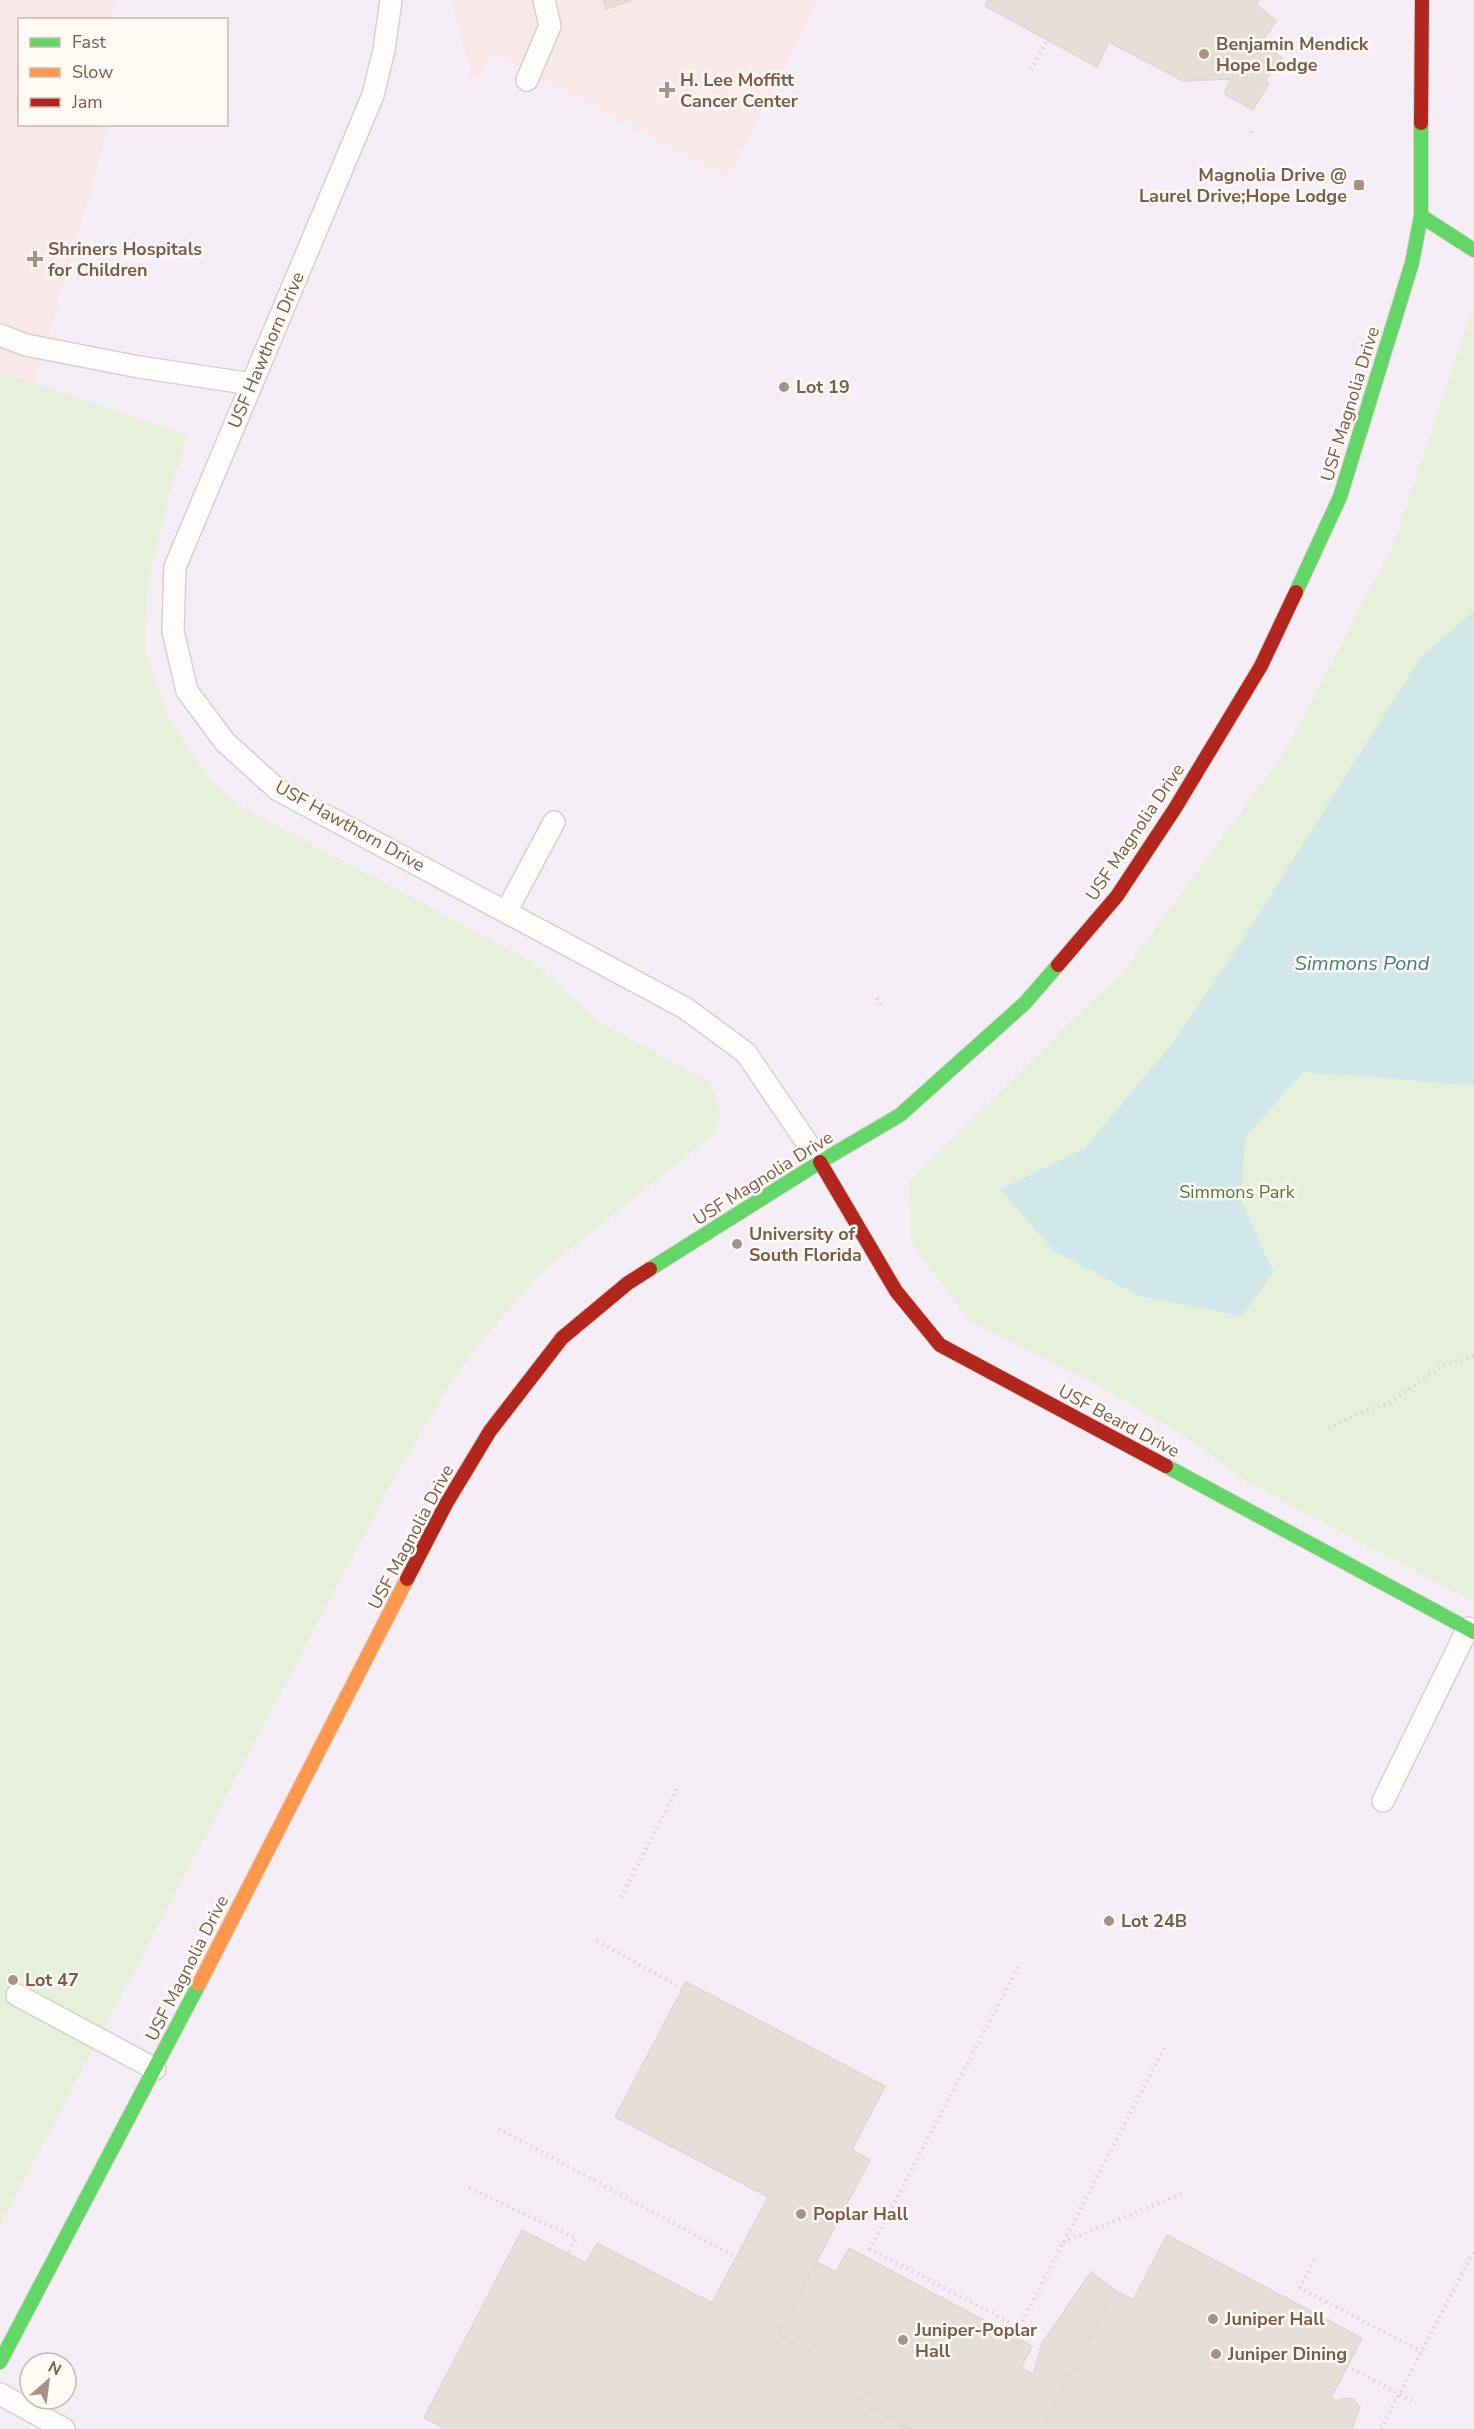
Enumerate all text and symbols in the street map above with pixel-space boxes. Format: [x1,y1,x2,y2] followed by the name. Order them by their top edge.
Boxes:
[18,18,228,126] legend
[72,30,107,54] text: Fast
[1216,32,1369,77] place label: Benjamin Mendick Hope Lodge
[1197,47,1211,61] marker: Benjamin Mendick Hope Lodge
[72,60,113,84] text: Slow
[680,68,798,113] place label: H. Lee Moffitt Cancer Center
[658,81,676,99] marker: H. Lee Moffitt Cancer Center
[71,90,103,114] text: Jam
[1139,163,1347,208] place label: Magnolia Drive @ Laurel Drive;Hope Lodge
[1352,178,1366,192] marker: Magnolia Drive @ Laurel Drive;Hope Lodge
[48,237,202,282] place label: Shriners Hospitals for Children
[26,250,44,268] marker: Shriners Hospitals for Children
[222,268,310,432] street label: USF Hawthorn Drive
[1315,324,1385,484] street label: USF Magnolia Drive
[796,375,850,399] place label: Lot 19
[777,380,791,394] marker: Lot 19
[1080,759,1190,905] street label: USF Magnolia Drive
[271,775,429,877] street label: USF Hawthorn Drive
[1295,950,1430,977] water label: Simmons Pond
[688,1125,838,1231] street label: USF Magnolia Drive
[1179,1180,1296,1204] park label: Simmons Park
[749,1222,862,1267] place label: University of South Florida
[730,1237,744,1251] marker: University of South Florida
[1054,1379,1184,1463] street label: USF Beard Drive
[363,1460,459,1614] street label: USF Magnolia Drive
[140,1891,234,2045] street label: USF Magnolia Drive
[1121,1909,1187,1933] place label: Lot 24B
[1102,1914,1116,1928] marker: Lot 24B
[25,1968,79,1992] place label: Lot 47
[6,1973,20,1987] marker: Lot 47
[813,2202,908,2226] place label: Poplar Hall
[794,2207,808,2221] marker: Poplar Hall
[1224,2307,1325,2331] place label: Juniper Hall
[1206,2312,1220,2326] marker: Juniper Hall
[914,2318,1037,2363] place label: Juniper-Poplar Hall
[896,2333,910,2347] marker: Juniper-Poplar Hall
[1227,2342,1347,2366] place label: Juniper Dining
[1209,2347,1223,2361] marker: Juniper Dining
[18,2351,78,2411] north arrow
[44,2356,65,2381] text: N

